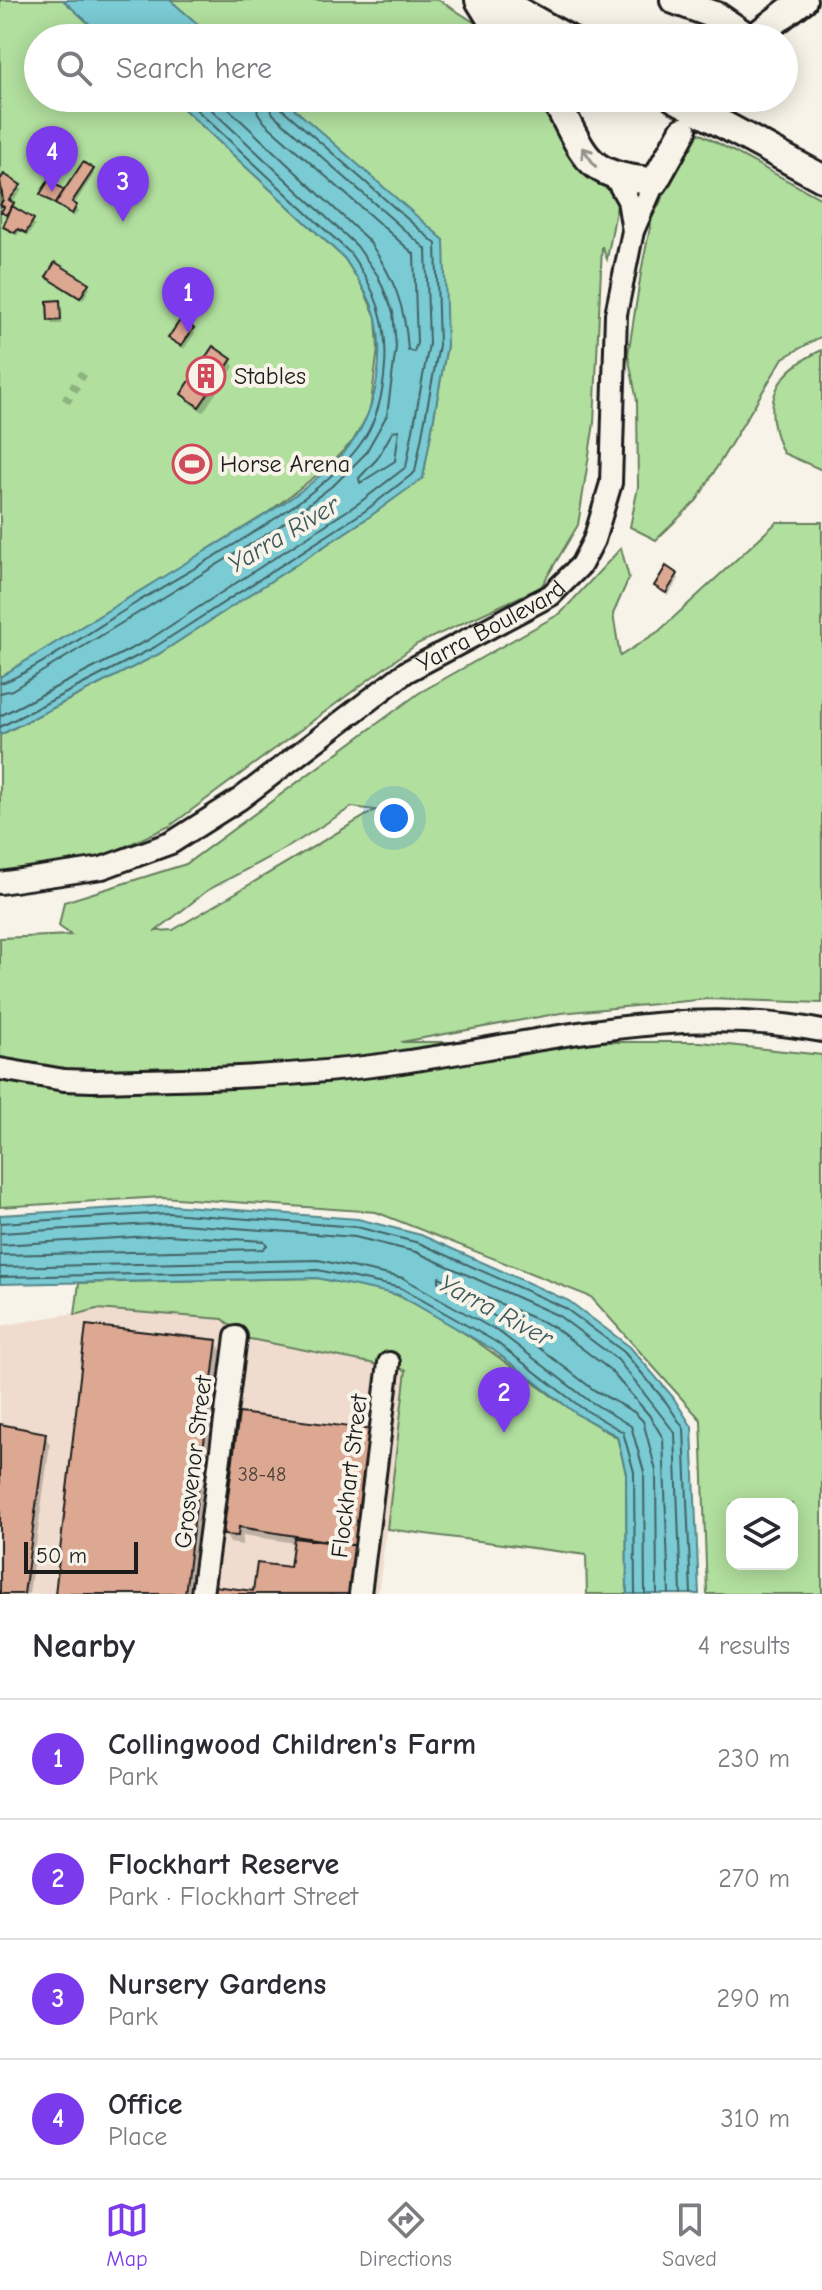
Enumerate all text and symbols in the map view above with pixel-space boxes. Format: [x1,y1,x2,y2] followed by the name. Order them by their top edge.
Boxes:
[24,24,798,112] search box
[52,46,96,90] icon: search
[116,51,272,86] text: Search here
[26,126,78,192] pin: 4
[581,147,597,169] one-way arrow
[97,156,149,222] pin: 3
[162,267,214,333] pin: 1
[185,355,227,397] building icon: Stables
[234,362,306,390] place label: Stables
[171,443,213,485] sports icon: Horse Arena
[220,450,350,478] place label: Horse Arena
[222,489,346,580] water label: Yarra River
[412,575,571,678] street label: Yarra Boulevard
[374,798,414,838] your location
[433,1268,559,1354] water label: Yarra River
[478,1367,530,1433] pin: 2
[169,1373,218,1550] street label: Grosvenor Street
[325,1391,373,1559] street label: Flockhart Street
[238,1463,286,1486] house number: 38-48
[726,1498,798,1570] map controls
[726,1498,798,1570] button: layers
[24,1538,138,1574] scale bar
[36,1543,87,1569] text: 50 m
[32,1626,135,1666] text: Nearby
[698,1631,790,1661] text: 4 results
[108,1727,476,1762] text: Collingwood Children's Farm
[53,1744,63,1774] text: 1
[717,1744,790,1774] text: 230 m
[108,1762,158,1792] text: Park
[108,1847,339,1882] text: Flockhart Reserve
[52,1864,64,1894] text: 2
[718,1864,790,1894] text: 270 m
[108,1882,358,1912] text: Park · Flockhart Street
[108,1967,326,2002] text: Nursery Gardens
[52,1984,64,2014] text: 3
[717,1984,790,2014] text: 290 m
[108,2002,158,2032] text: Park
[108,2087,183,2122] text: Office
[52,2104,64,2134] text: 4
[721,2104,790,2134] text: 310 m
[108,2122,167,2152] text: Place
[105,2198,149,2272] tab: Map
[359,2198,452,2272] tab: Directions
[662,2198,717,2272] tab: Saved

